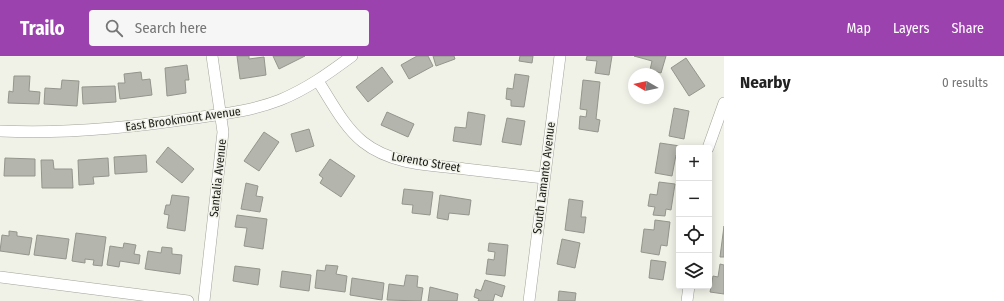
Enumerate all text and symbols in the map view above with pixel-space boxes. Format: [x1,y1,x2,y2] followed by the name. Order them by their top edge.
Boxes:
[89,10,369,46] search box
[20,17,65,40] text: Trailo
[103,17,125,39] icon: search
[135,19,207,37] text: Search here
[847,20,871,37] text: Map
[893,20,929,37] text: Layers
[951,20,984,37] text: Share
[628,68,664,104] north arrow
[740,72,791,93] text: Nearby
[942,75,988,90] text: 0 results
[124,104,242,134] street label: East Brookmont Avenue
[530,121,558,235] street label: South Lamanto Avenue
[207,138,229,218] street label: Santalia Avenue
[676,145,712,289] map controls
[676,145,712,181] button: +
[390,149,462,175] street label: Lorento Street
[676,181,712,217] button: −
[676,217,712,253] button: locate
[676,253,712,289] button: layers

